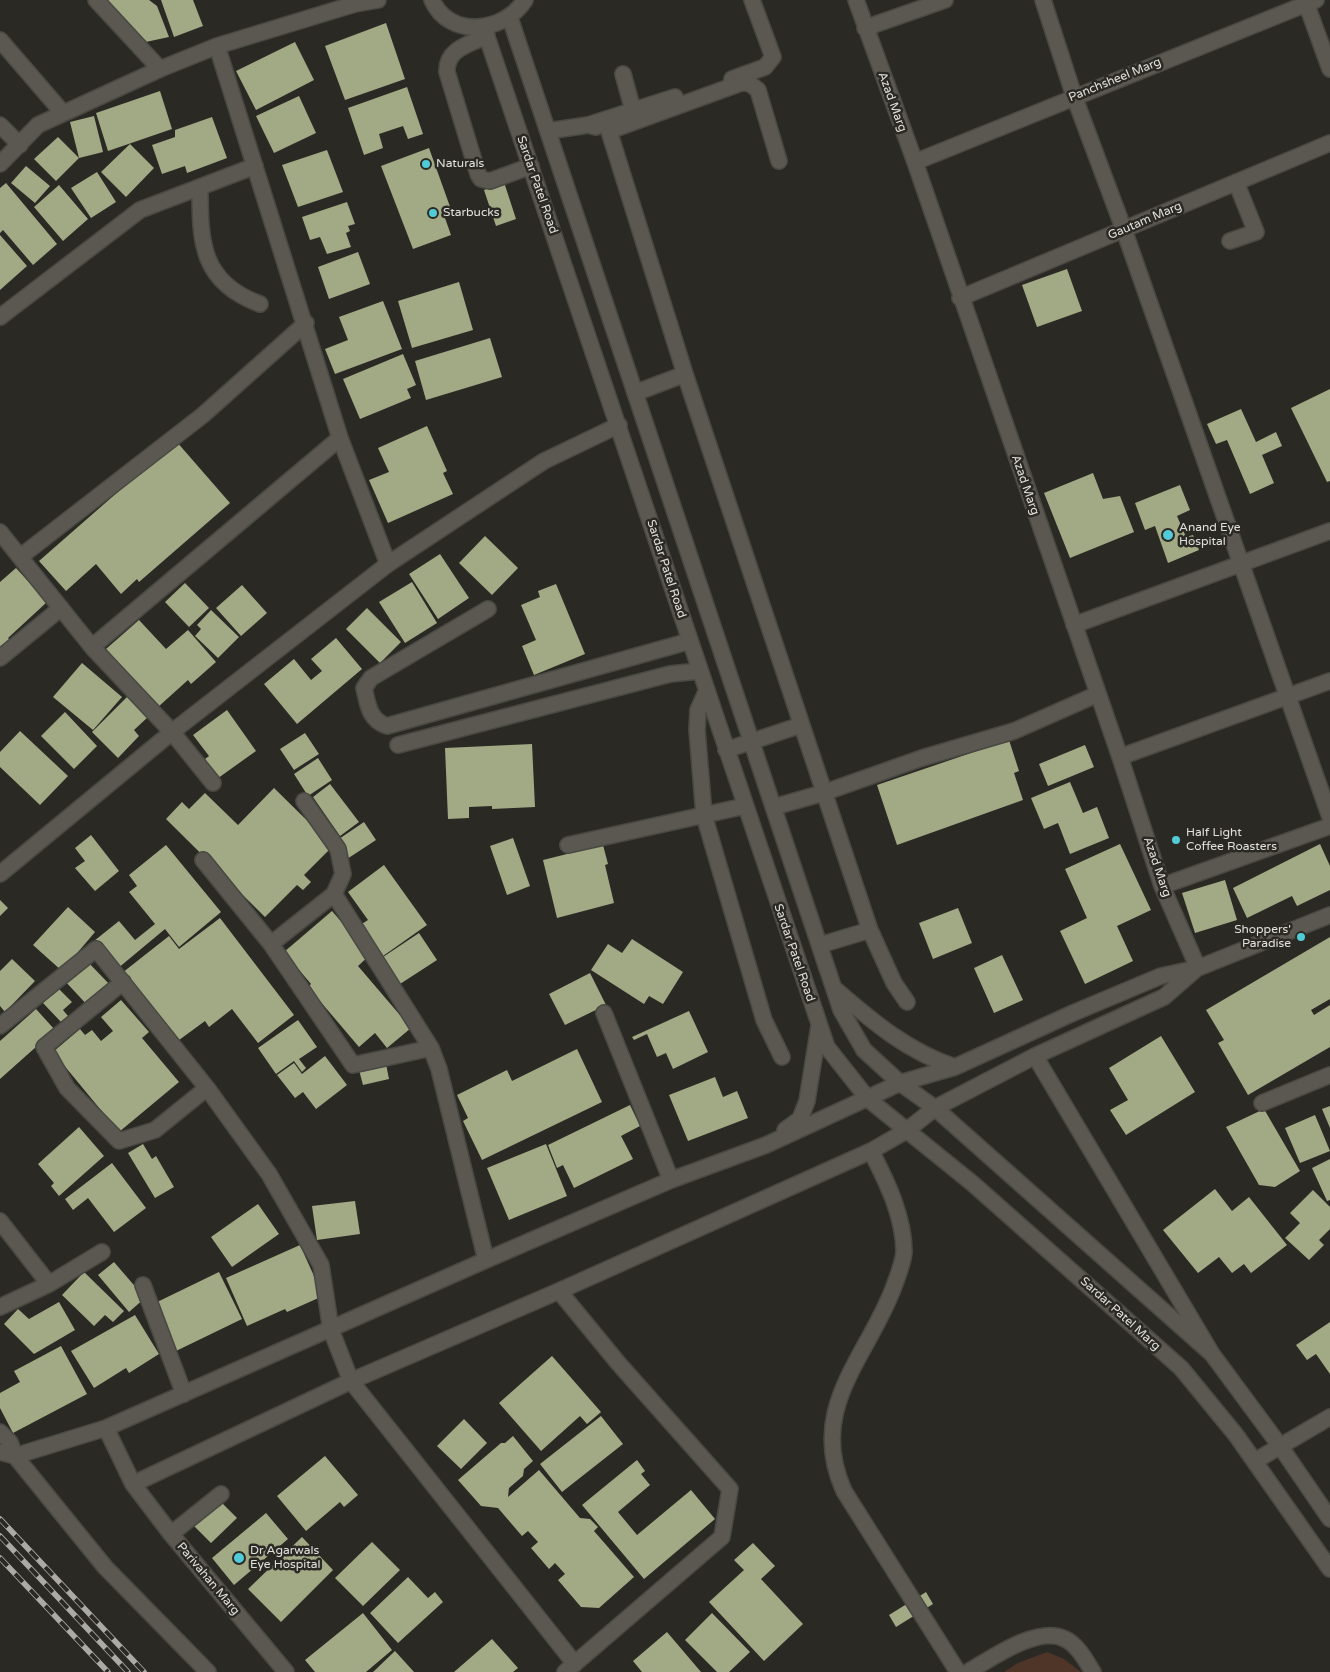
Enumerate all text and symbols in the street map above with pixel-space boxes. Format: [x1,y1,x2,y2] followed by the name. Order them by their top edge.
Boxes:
[1067,55,1163,105] street label: Panchsheel Marg
[875,70,909,134] street label: Azad Marg
[514,134,560,236] street label: Sardar Patel Road
[436,157,484,171] place label: Naturals
[420,158,432,170] marker: Naturals
[1106,199,1184,243] street label: Gautam Marg
[443,206,500,220] place label: Starbucks
[427,207,439,219] marker: Starbucks
[1008,453,1042,517] street label: Azad Marg
[643,518,689,620] street label: Sardar Patel Road
[1179,521,1241,549] place label: Anand Eye Hospital
[1161,528,1175,542] marker: Anand Eye Hospital
[1186,826,1277,854] place label: Half Light Coffee Roasters
[1170,834,1182,846] marker: Half Light Coffee Roasters
[1140,835,1174,899] street label: Azad Marg
[771,902,817,1004] street label: Sardar Patel Road
[1234,923,1291,951] place label: Shoppers' Paradise
[1295,931,1307,943] marker: Shoppers' Paradise
[1077,1274,1163,1354] street label: Sardar Patel Marg
[174,1540,242,1618] street label: Parivahan Marg
[250,1544,321,1572] place label: Dr Agarwals Eye Hospital
[232,1551,246,1565] marker: Dr Agarwals Eye Hospital

